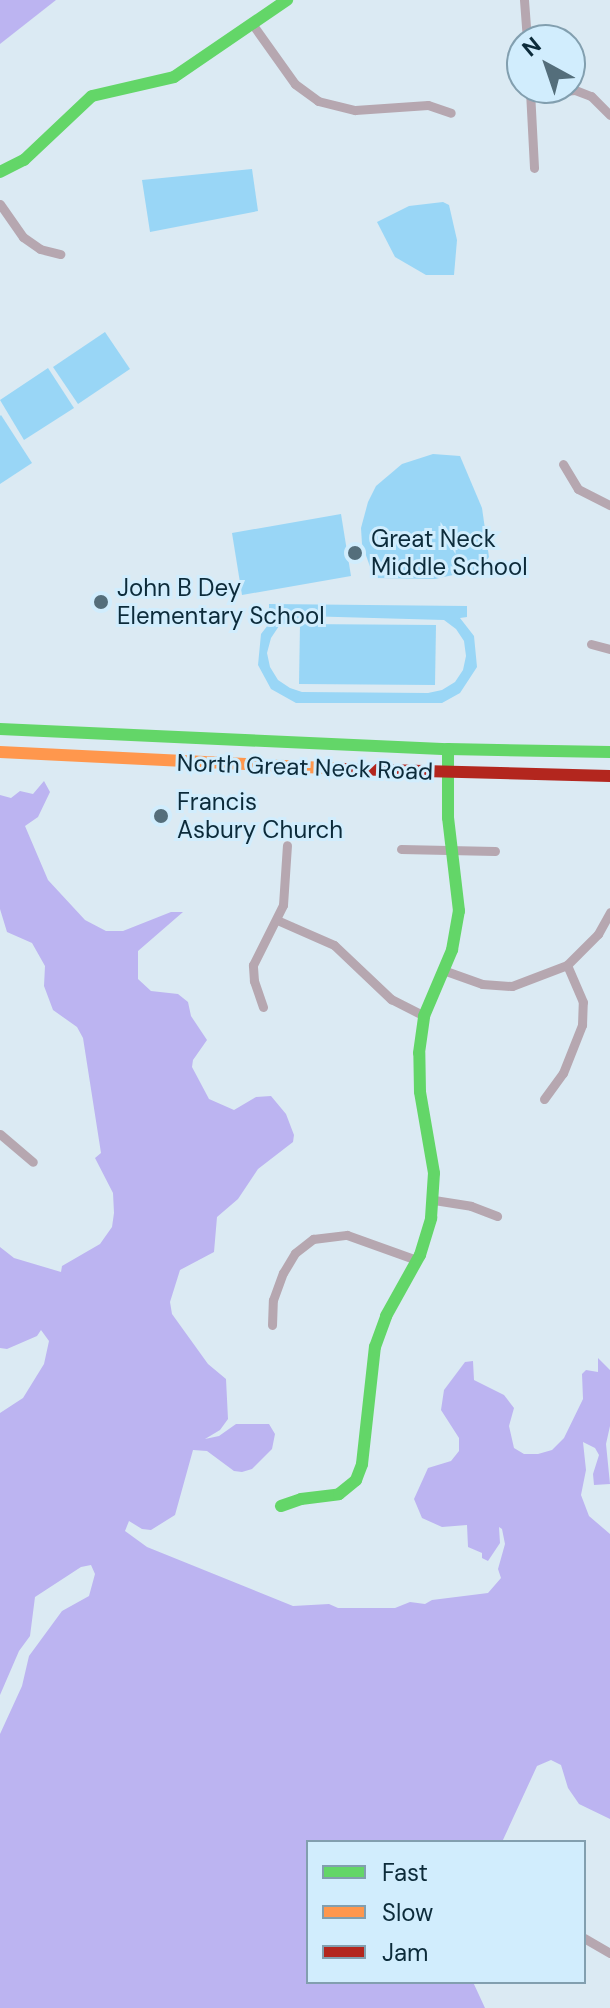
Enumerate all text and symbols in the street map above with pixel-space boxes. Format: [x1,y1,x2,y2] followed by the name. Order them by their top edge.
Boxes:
[506,24,586,104] north arrow
[516,31,547,63] text: N
[371,525,528,581] place label: Great Neck Middle School
[346,544,364,562] marker: Great Neck Middle School
[117,574,325,630] place label: John B Dey Elementary School
[92,593,110,611] marker: John B Dey Elementary School
[176,748,434,786] street label: North Great Neck Road
[177,788,343,844] place label: Francis Asbury Church
[152,807,170,825] marker: Francis Asbury Church
[306,1840,586,1984] legend
[382,1857,428,1888] text: Fast
[382,1897,433,1928] text: Slow
[382,1937,428,1968] text: Jam

